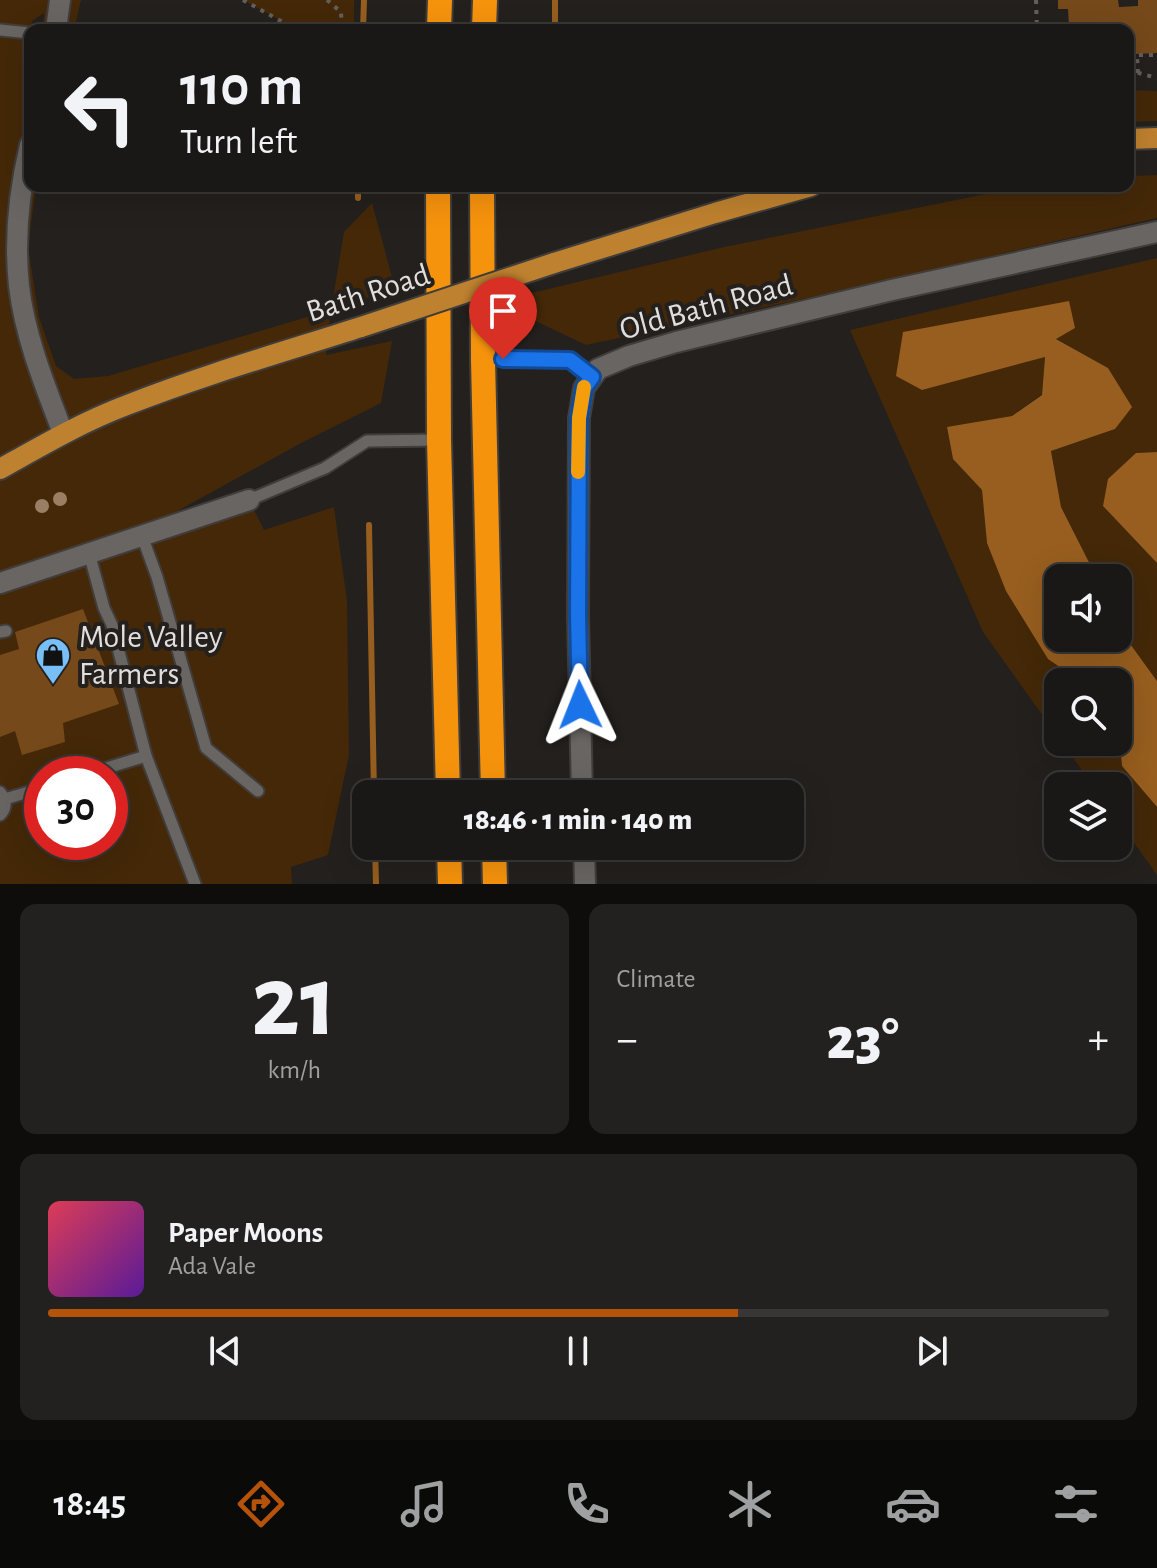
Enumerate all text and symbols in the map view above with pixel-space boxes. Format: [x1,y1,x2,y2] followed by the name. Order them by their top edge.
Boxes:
[48,56,152,160] icon: left
[180,59,303,115] text: 110 m
[180,124,297,160] text: Turn left
[302,258,434,328] street label: Bath Road
[616,269,796,345] street label: Old Bath Road
[469,277,537,359] pin
[481,289,525,333] icon: arrive
[1044,564,1132,860] map controls
[1044,564,1132,652] button: sound
[79,621,223,690] place label: Mole Valley Farmers
[34,636,72,686] shop icon: Mole Valley Farmers
[538,663,622,747] position arrow
[1044,668,1132,756] button: search
[24,756,128,860] speed limit sign: 30
[1044,772,1132,860] button: layers
[464,805,692,835] text: 18:46 · 1 min · 140 m
[251,951,337,1055] text: 21
[617,966,695,992] text: Climate
[826,1010,899,1070] text: 23°
[617,1018,638,1062] text: −
[1088,1018,1109,1062] text: +
[267,1057,321,1083] text: km/h
[168,1218,323,1248] text: Paper Moons
[168,1253,256,1279] text: Ada Vale
[203,1329,247,1373] icon: previous
[556,1329,600,1373] icon: pause
[910,1329,954,1373] icon: next
[233,1476,289,1532] icon: directions
[396,1476,452,1532] icon: music
[559,1476,615,1532] icon: phone
[722,1476,778,1532] icon: climate
[885,1476,941,1532] icon: car
[1048,1476,1104,1532] icon: filters
[53,1486,126,1522] text: 18:45

